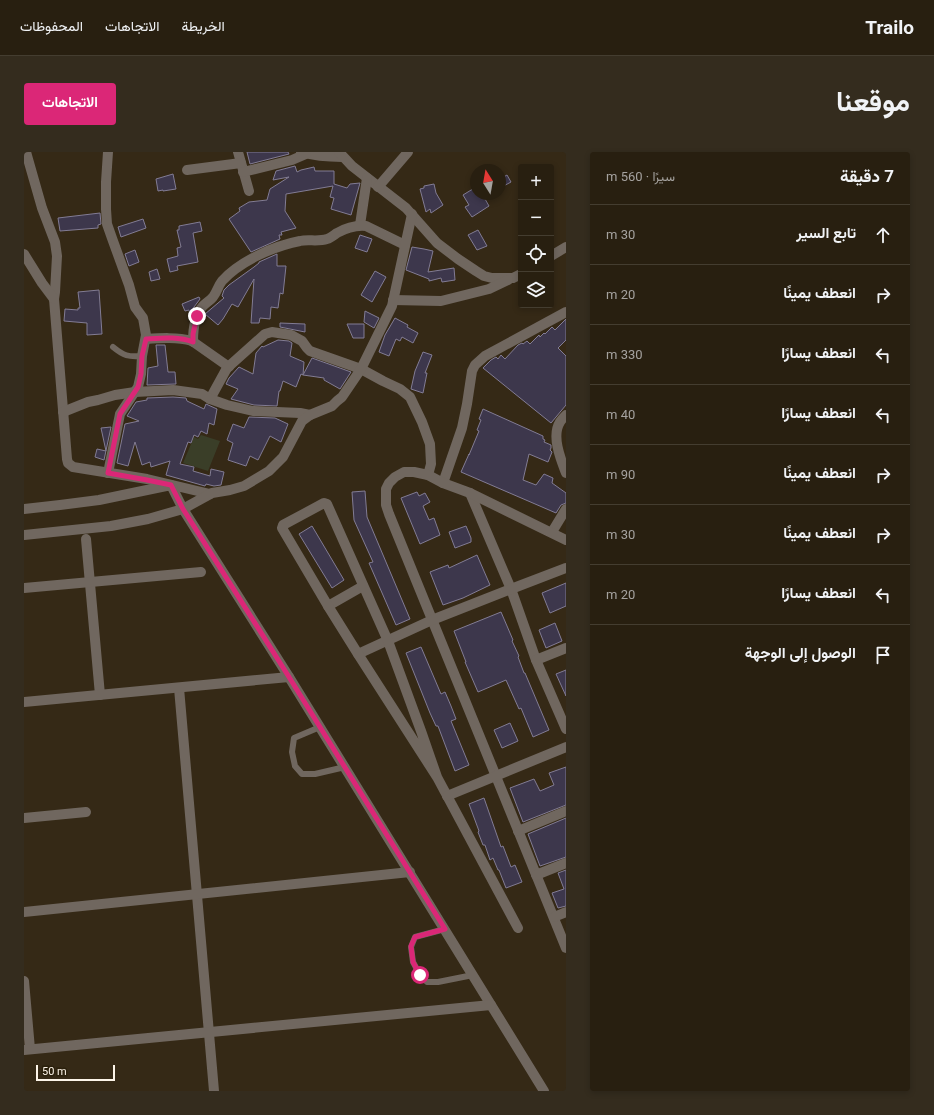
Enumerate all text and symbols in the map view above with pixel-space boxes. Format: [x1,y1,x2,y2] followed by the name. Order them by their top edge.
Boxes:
[865,16,914,39] text: Trailo
[20,18,83,34] text: المحفوظات
[105,18,159,34] text: الاتجاهات
[181,18,225,34] text: الخريطة
[24,83,116,125] button: الاتجاهات
[836,85,910,118] text: موقعنا
[470,164,506,200] north arrow
[518,164,554,308] map controls
[518,164,554,200] button: +
[840,166,894,186] text: 7 دقيقة
[606,169,675,184] text: سيرًا · 560 m
[518,200,554,236] button: −
[796,224,856,242] text: تابع السير
[872,224,894,246] icon: ahead
[606,227,635,242] text: 30 m
[518,236,554,272] button: locate
[518,272,554,308] button: layers
[783,284,856,302] text: انعطف يمينًا
[872,284,894,306] icon: right
[606,287,635,302] text: 20 m
[188,307,206,325] route end
[781,344,856,362] text: انعطف يسارًا
[872,344,894,366] icon: left
[606,347,643,362] text: 330 m
[781,404,856,422] text: انعطف يسارًا
[872,404,894,426] icon: left
[606,407,635,422] text: 40 m
[783,464,856,482] text: انعطف يمينًا
[872,464,894,486] icon: right
[606,467,635,482] text: 90 m
[783,524,856,542] text: انعطف يمينًا
[872,524,894,546] icon: right
[606,527,635,542] text: 30 m
[781,584,856,602] text: انعطف يسارًا
[872,584,894,606] icon: left
[606,587,635,602] text: 20 m
[745,644,856,662] text: الوصول إلى الوجهة
[872,644,894,666] icon: arrive
[411,966,429,984] route start
[36,1063,115,1082] scale bar
[42,1065,67,1078] text: 50 m

